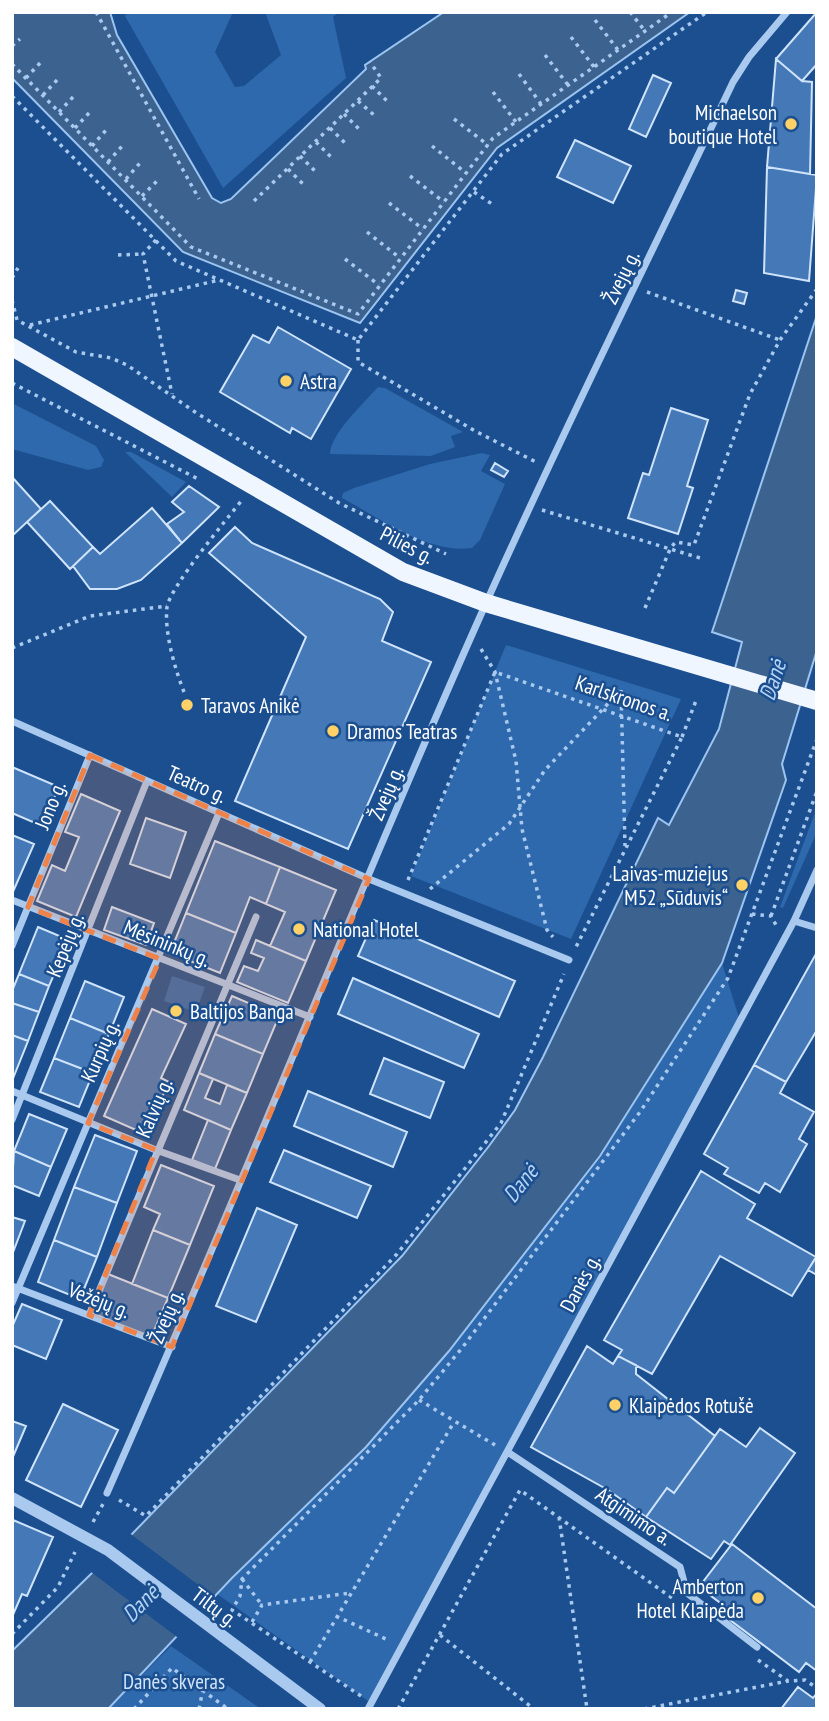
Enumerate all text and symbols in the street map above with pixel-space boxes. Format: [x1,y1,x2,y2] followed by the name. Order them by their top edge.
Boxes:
[669,99,777,150] place label: Michaelson boutique Hotel
[783,116,799,132] marker: Michaelson boutique Hotel
[596,246,646,308] street label: Žvejų g.
[300,368,337,395] place label: Astra
[278,373,294,389] marker: Astra
[376,520,438,570] street label: Pilies g.
[752,655,793,704] water label: Danė
[572,669,676,727] street label: Karlskronos a.
[201,692,300,719] place label: Taravos Anikė
[179,697,195,713] marker: Taravos Anikė
[347,718,457,745] place label: Dramos Teatras
[325,723,341,739] marker: Dramos Teatras
[163,759,231,809] street label: Teatro g.
[363,762,409,824] street label: Žvejų g.
[28,777,72,834] street label: Jono g.
[613,860,728,911] place label: Laivas-muziejus M52 „Sūduvis“
[734,877,750,893] marker: Laivas-muziejus M52 „Sūduvis“
[40,909,90,981] street label: Kepėjų g.
[120,913,214,973] street label: Mėsininkų g.
[313,916,419,943] place label: National Hotel
[291,921,307,937] marker: National Hotel
[190,998,294,1025] place label: Baltijos Banga
[168,1003,184,1019] marker: Baltijos Banga
[74,1016,126,1086] street label: Kurpių g.
[129,1074,179,1142] street label: Kalvių g.
[496,1157,545,1208] water label: Danė
[554,1249,606,1317] street label: Danės g.
[63,1276,134,1324] street label: Vežėjų g.
[143,1285,189,1347] street label: Žvejų g.
[629,1392,754,1419] place label: Klaipėdos Rotušė
[607,1397,623,1413] marker: Klaipėdos Rotušė
[591,1481,677,1551] street label: Atgimimo a.
[637,1573,744,1624] place label: Amberton Hotel Klaipėda
[115,1577,166,1628] water label: Danė
[187,1581,243,1633] street label: Tiltų g.
[750,1590,766,1606] marker: Amberton Hotel Klaipėda
[123,1668,225,1695] park label: Danės skveras

